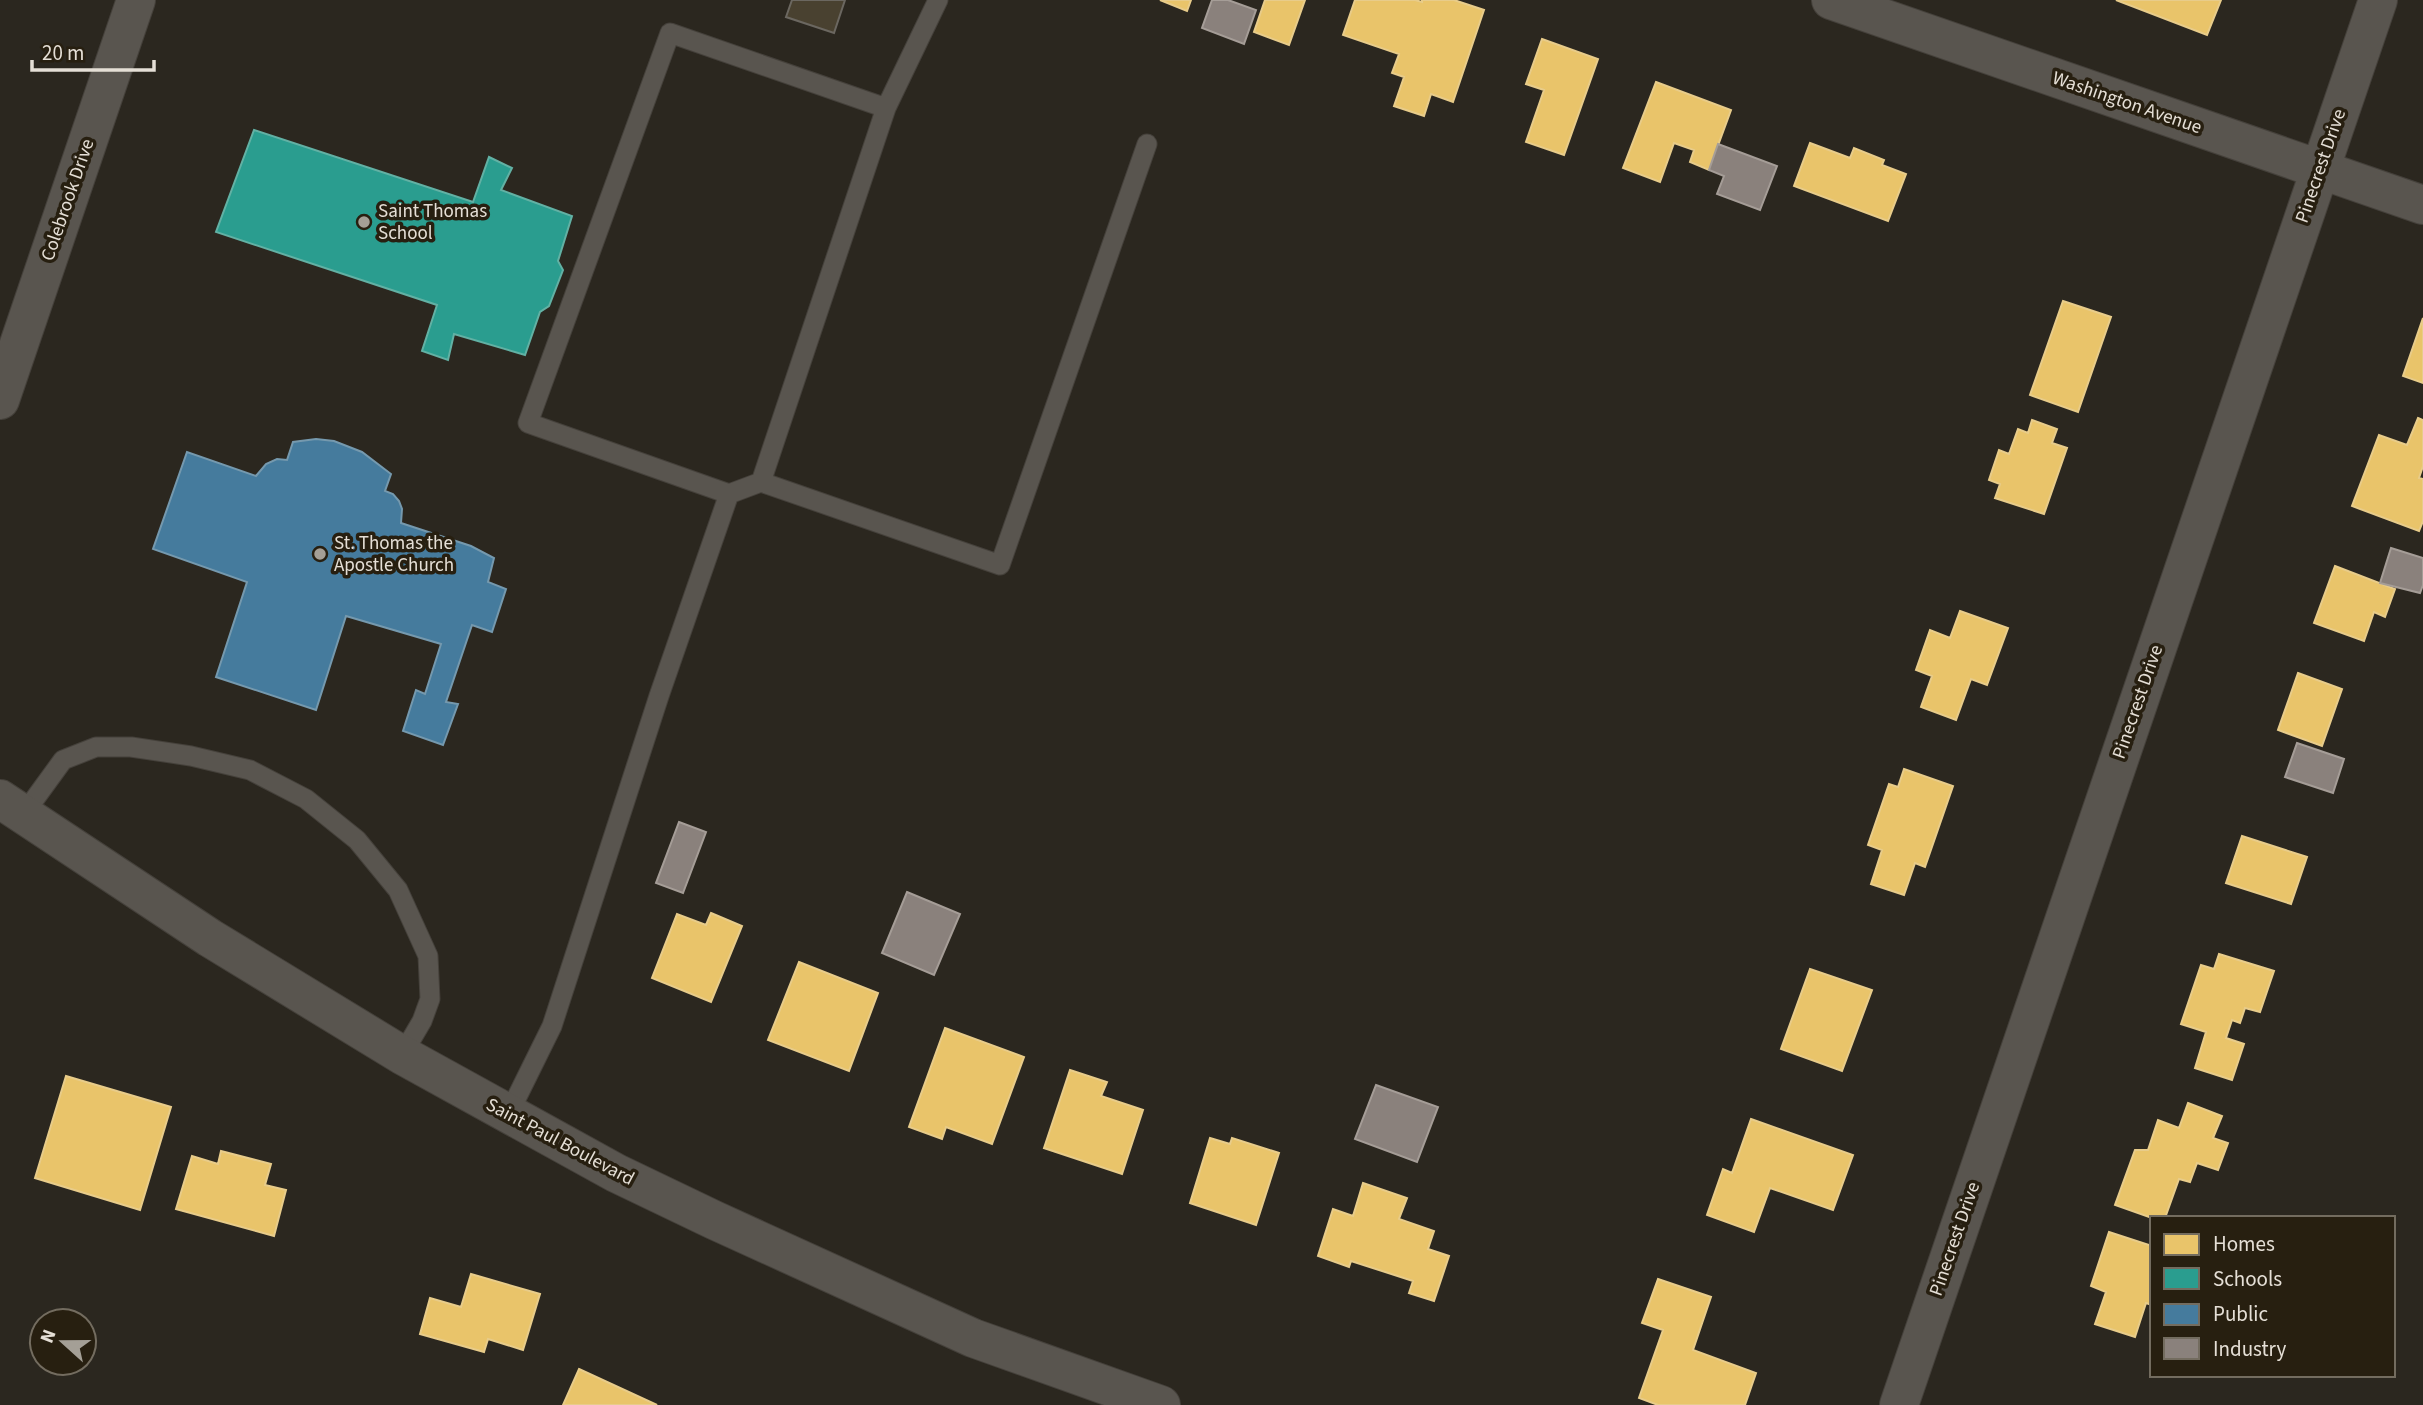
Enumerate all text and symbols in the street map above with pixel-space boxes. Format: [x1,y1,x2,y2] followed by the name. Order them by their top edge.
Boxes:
[32,28,154,72] scale bar
[42,38,84,68] text: 20 m
[2049,65,2205,141] street label: Washington Avenue
[2289,105,2353,227] street label: Pinecrest Drive
[35,135,101,265] street label: Colebrook Drive
[378,198,487,247] place label: Saint Thomas School
[356,214,372,230] marker: Saint Thomas School
[334,530,454,579] place label: St. Thomas the Apostle Church
[312,546,328,562] marker: St. Thomas the Apostle Church
[2106,641,2170,763] street label: Pinecrest Drive
[481,1091,639,1193] street label: Saint Paul Boulevard
[1923,1178,1987,1300] street label: Pinecrest Drive
[2150,1216,2395,1377] legend
[2213,1229,2275,1259] text: Homes
[2213,1264,2282,1294] text: Schools
[2213,1299,2268,1329] text: Public
[28,1307,98,1377] north arrow
[34,1326,63,1347] text: N
[2213,1334,2286,1364] text: Industry

